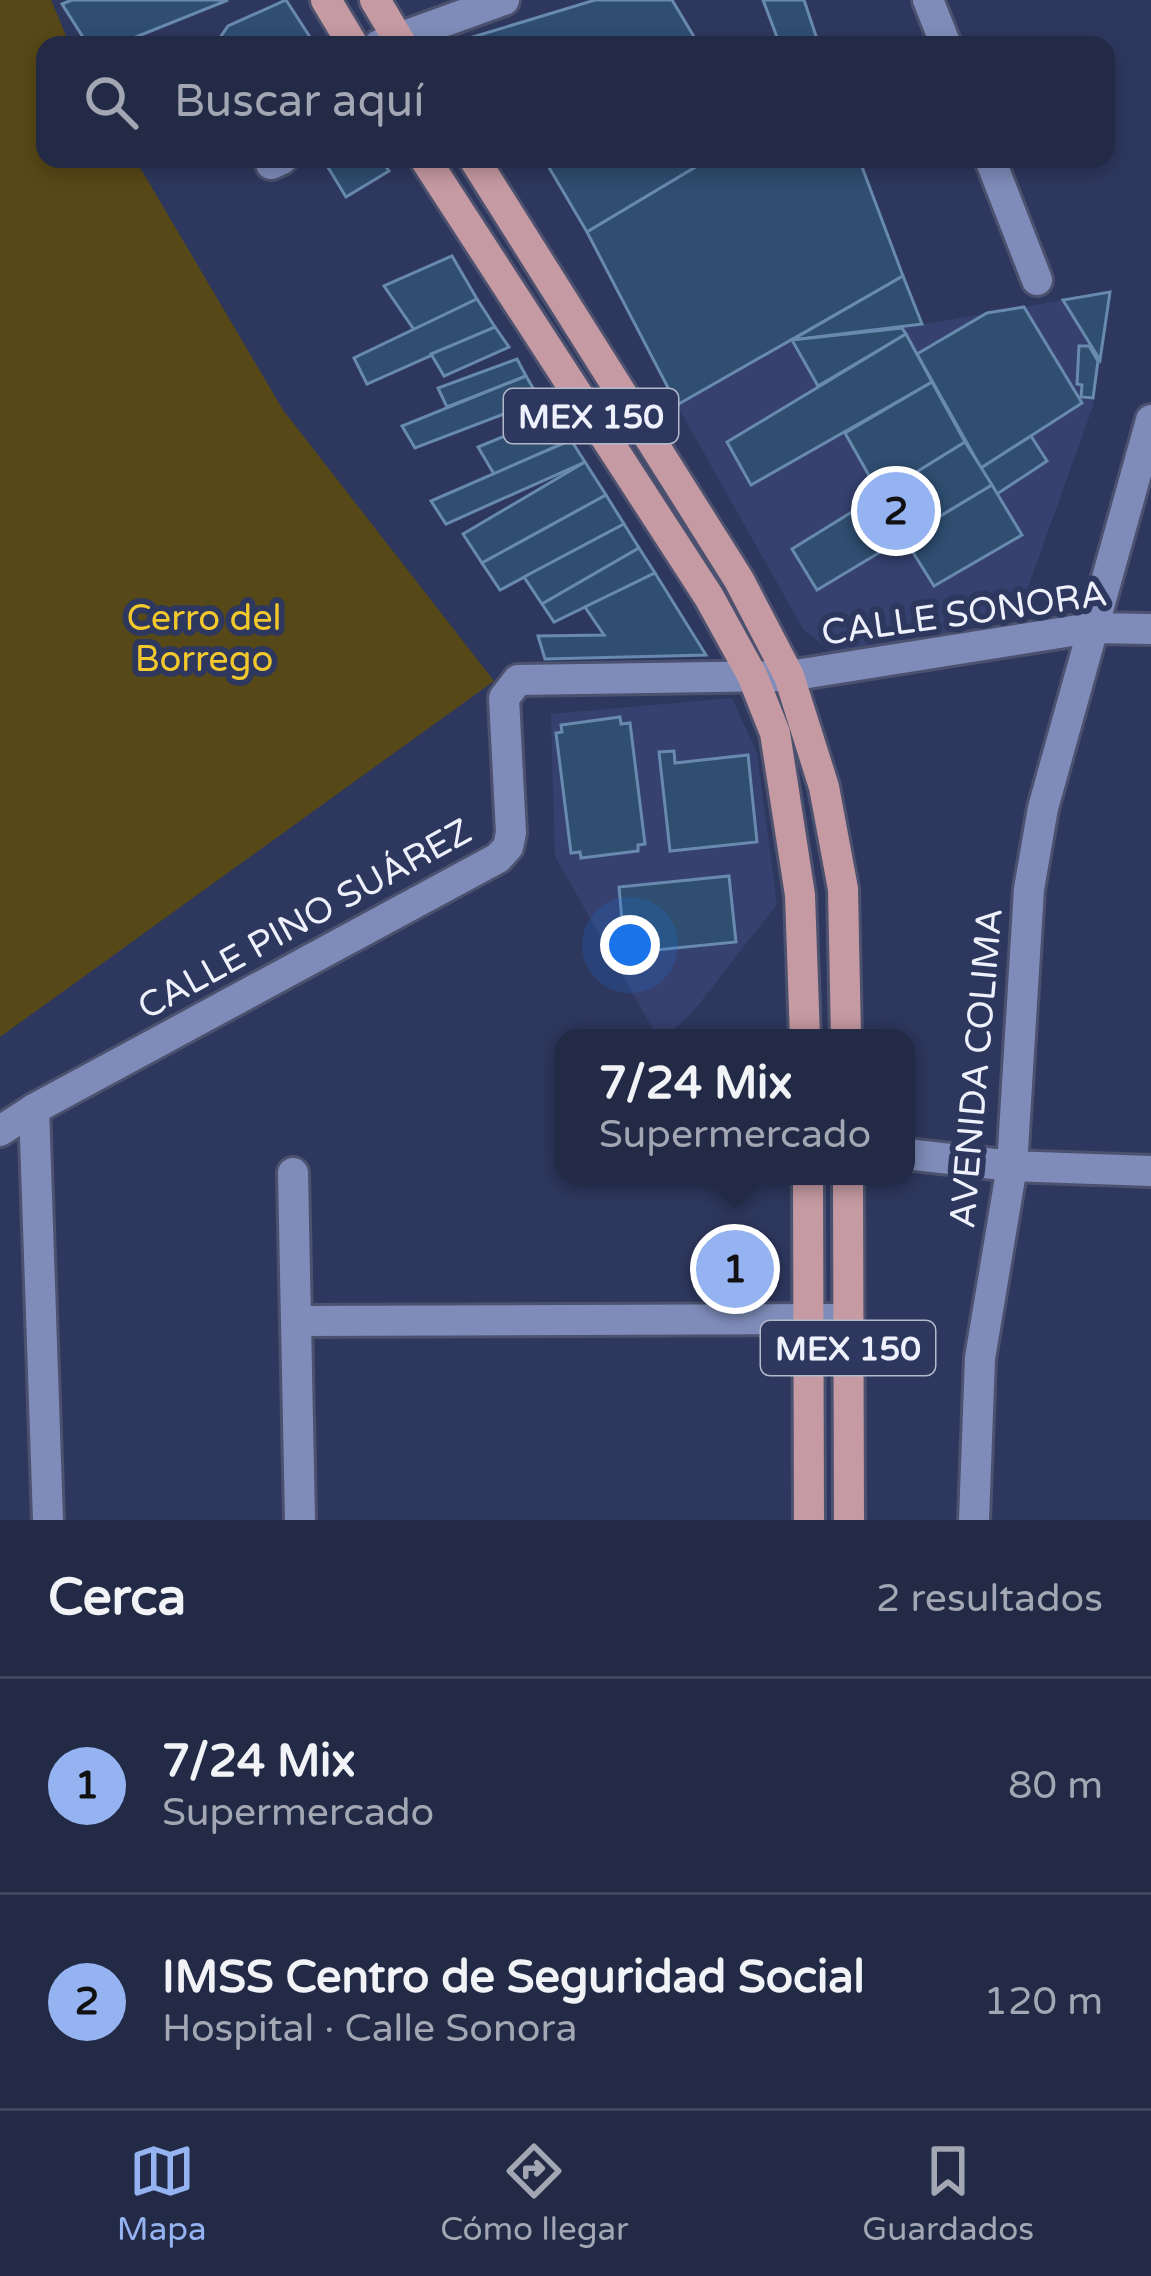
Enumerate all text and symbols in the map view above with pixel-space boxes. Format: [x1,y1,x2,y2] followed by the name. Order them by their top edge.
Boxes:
[36,36,1115,168] search box
[78,69,144,135] icon: search
[174,75,424,129] text: Buscar aquí
[504,389,678,443] road number: MEX 150
[857,466,935,556] pin: 2
[819,572,1110,655] street label: CALLE SONORA
[126,597,282,681] park label: Cerro del Borrego
[130,810,479,1029] street label: CALLE PINO SUÁREZ
[941,906,1012,1230] street label: AVENIDA COLIMA
[600,915,660,975] your location
[555,1029,915,1185] popup
[599,1057,792,1111] text: 7/24 Mix
[599,1111,871,1158] text: Supermercado
[696,1224,774,1314] pin: 1
[761,1321,935,1375] road number: MEX 150
[48,1567,186,1629] text: Cerca
[876,1575,1103,1622] text: 2 resultados
[162,1735,356,1789] text: 7/24 Mix
[75,1762,99,1809] text: 1
[1008,1762,1103,1809] text: 80 m
[162,1789,434,1836] text: Supermercado
[162,1951,865,2005] text: IMSS Centro de Seguridad Social
[75,1978,99,2025] text: 2
[984,1978,1103,2025] text: 120 m
[162,2005,577,2052] text: Hospital · Calle Sonora
[117,2138,207,2249] tab: Mapa
[440,2138,629,2249] tab: Cómo llegar
[862,2138,1034,2249] tab: Guardados

